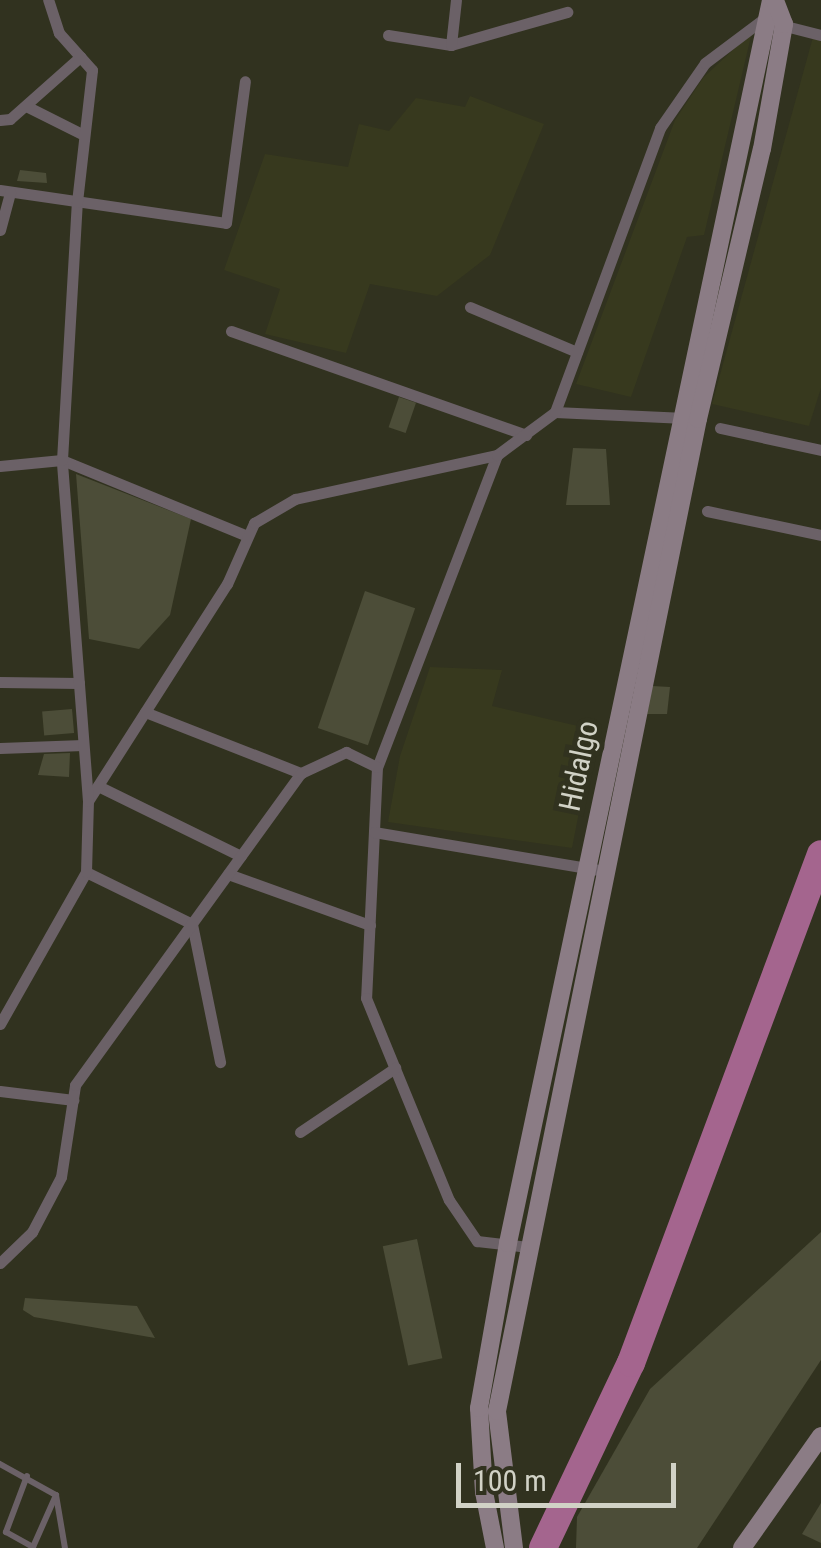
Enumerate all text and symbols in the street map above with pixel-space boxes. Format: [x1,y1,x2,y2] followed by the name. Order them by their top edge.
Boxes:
[552,718,606,814] street label: Hidalgo
[461,1443,681,1505] scale bar
[473,1463,547,1498] text: 100 m

